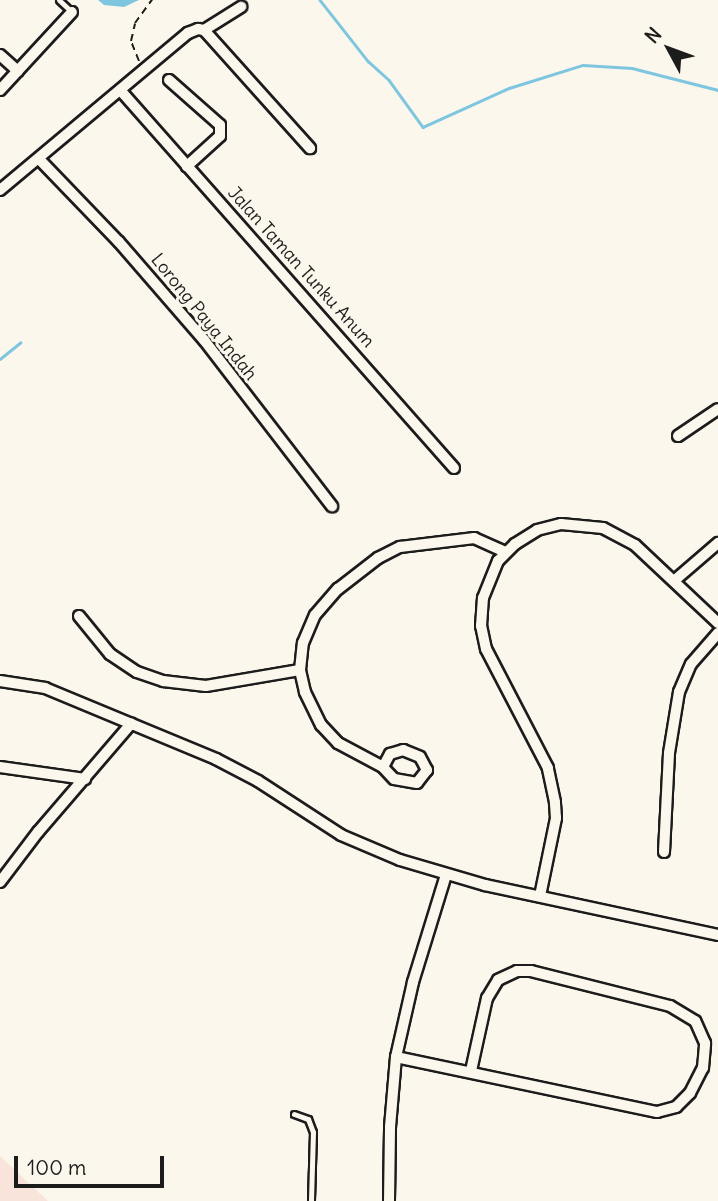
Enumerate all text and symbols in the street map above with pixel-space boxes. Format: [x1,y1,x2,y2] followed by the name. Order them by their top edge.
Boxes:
[634,14,704,84] north arrow
[640,22,667,48] text: N
[223,182,379,352] street label: Jalan Taman Tunku Anum
[146,249,262,385] street label: Lorong Paya Indah
[18,1142,168,1186] scale bar
[27,1154,86,1181] text: 100 m

